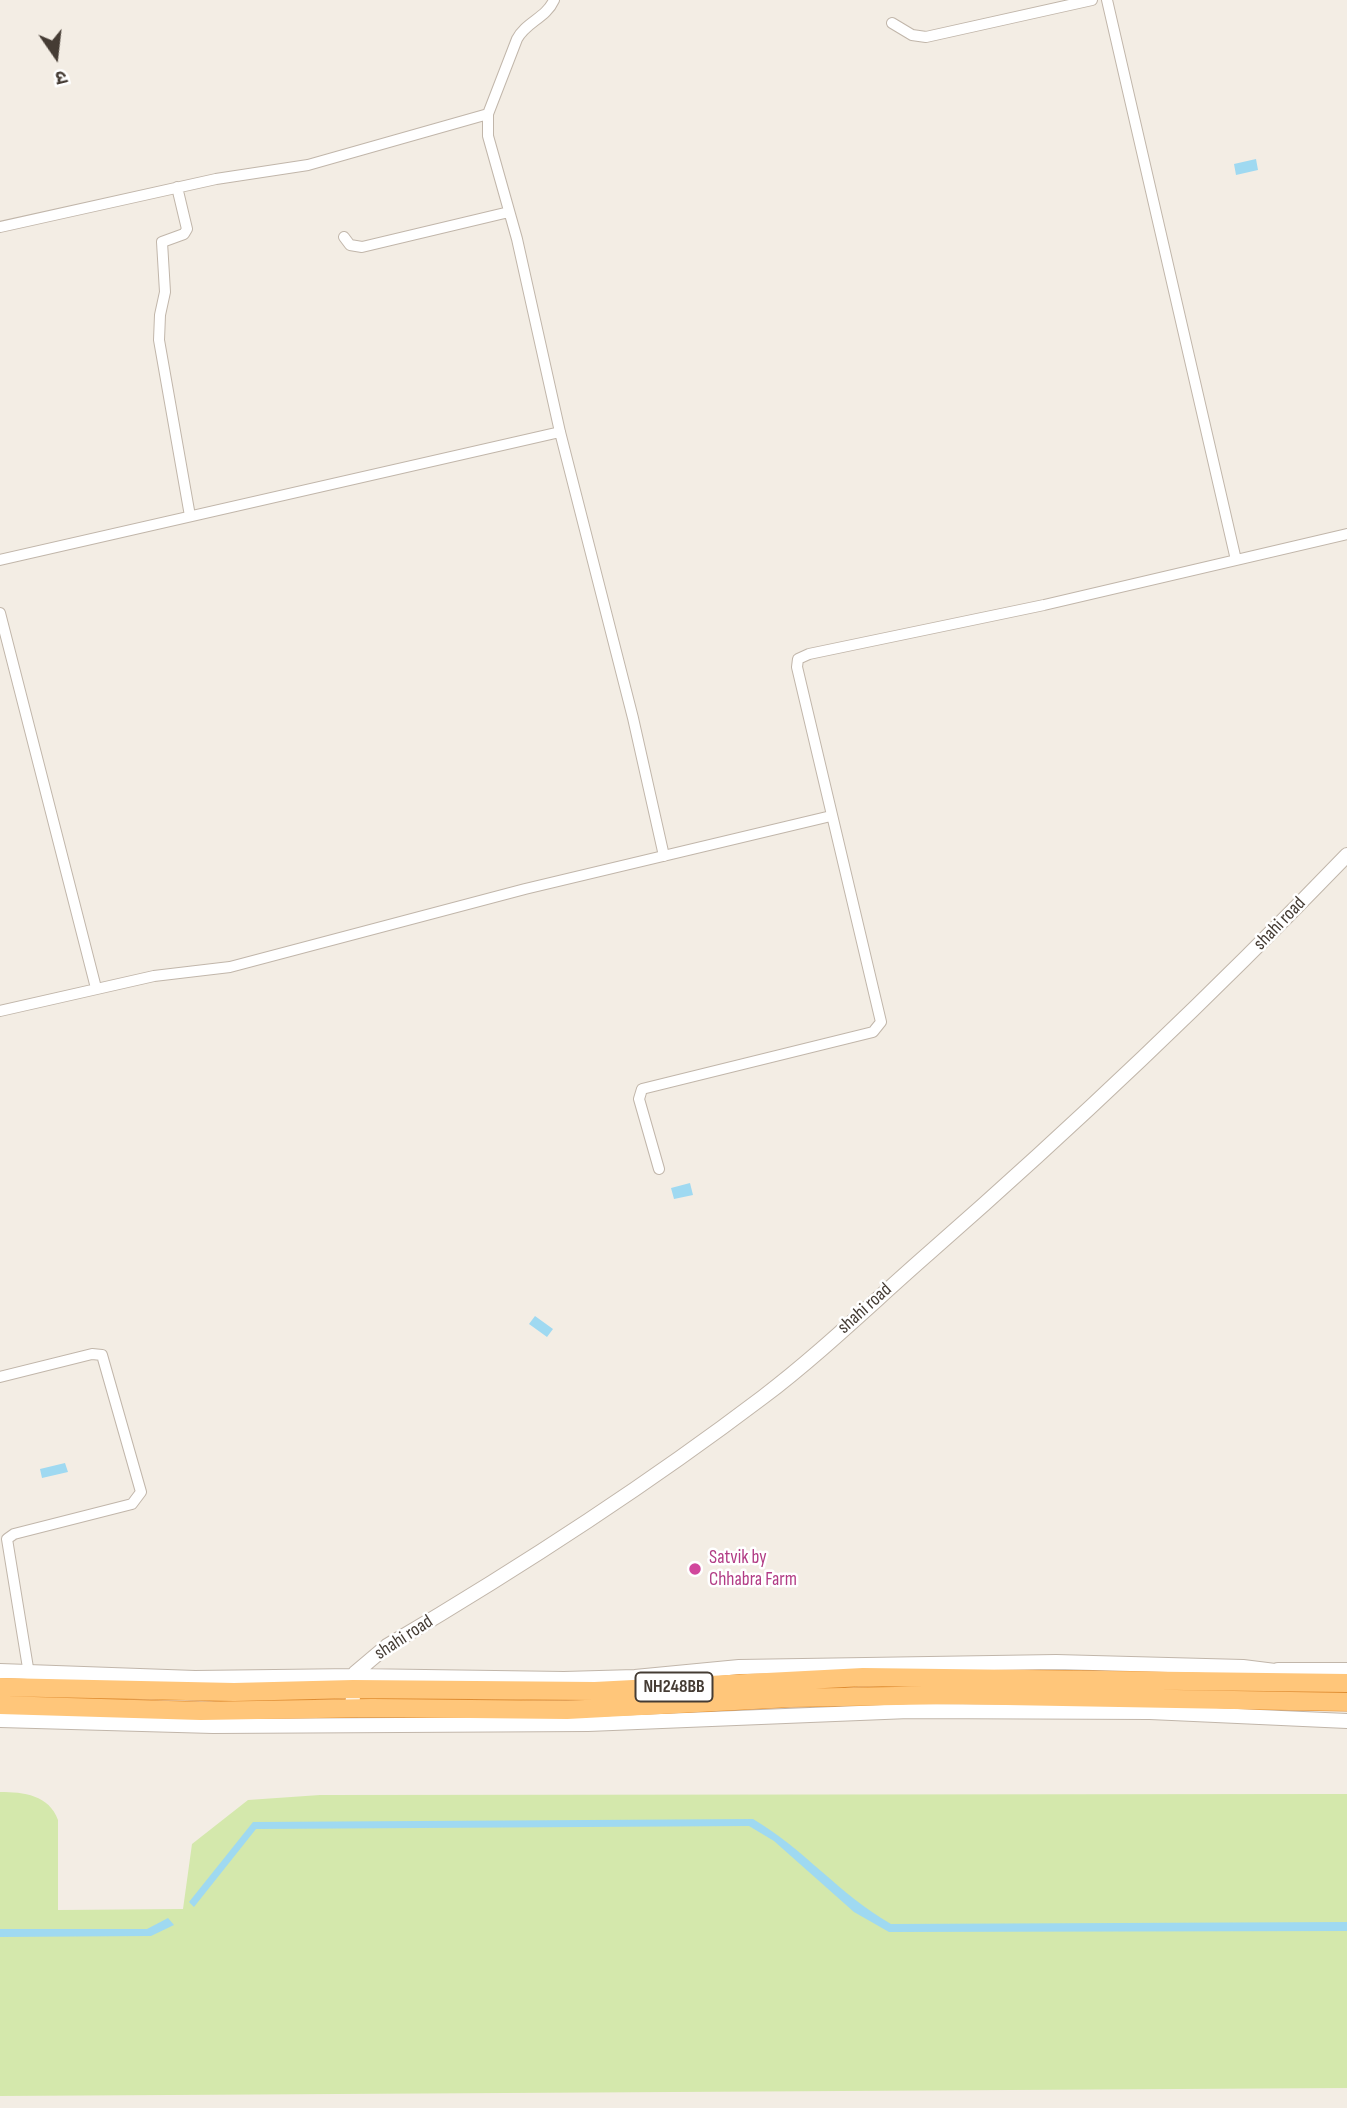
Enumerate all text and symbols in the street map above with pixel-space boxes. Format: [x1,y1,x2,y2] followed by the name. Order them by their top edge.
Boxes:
[21,21,91,91] north arrow
[53,64,69,89] text: उ
[1249,893,1311,955] street label: shahi road
[833,1279,897,1339] street label: shahi road
[709,1547,797,1591] place label: Satvik by Chhabra Farm
[687,1561,703,1577] marker: Satvik by Chhabra Farm
[370,1611,438,1665] street label: shahi road
[636,1672,712,1702] road number: NH248BB

